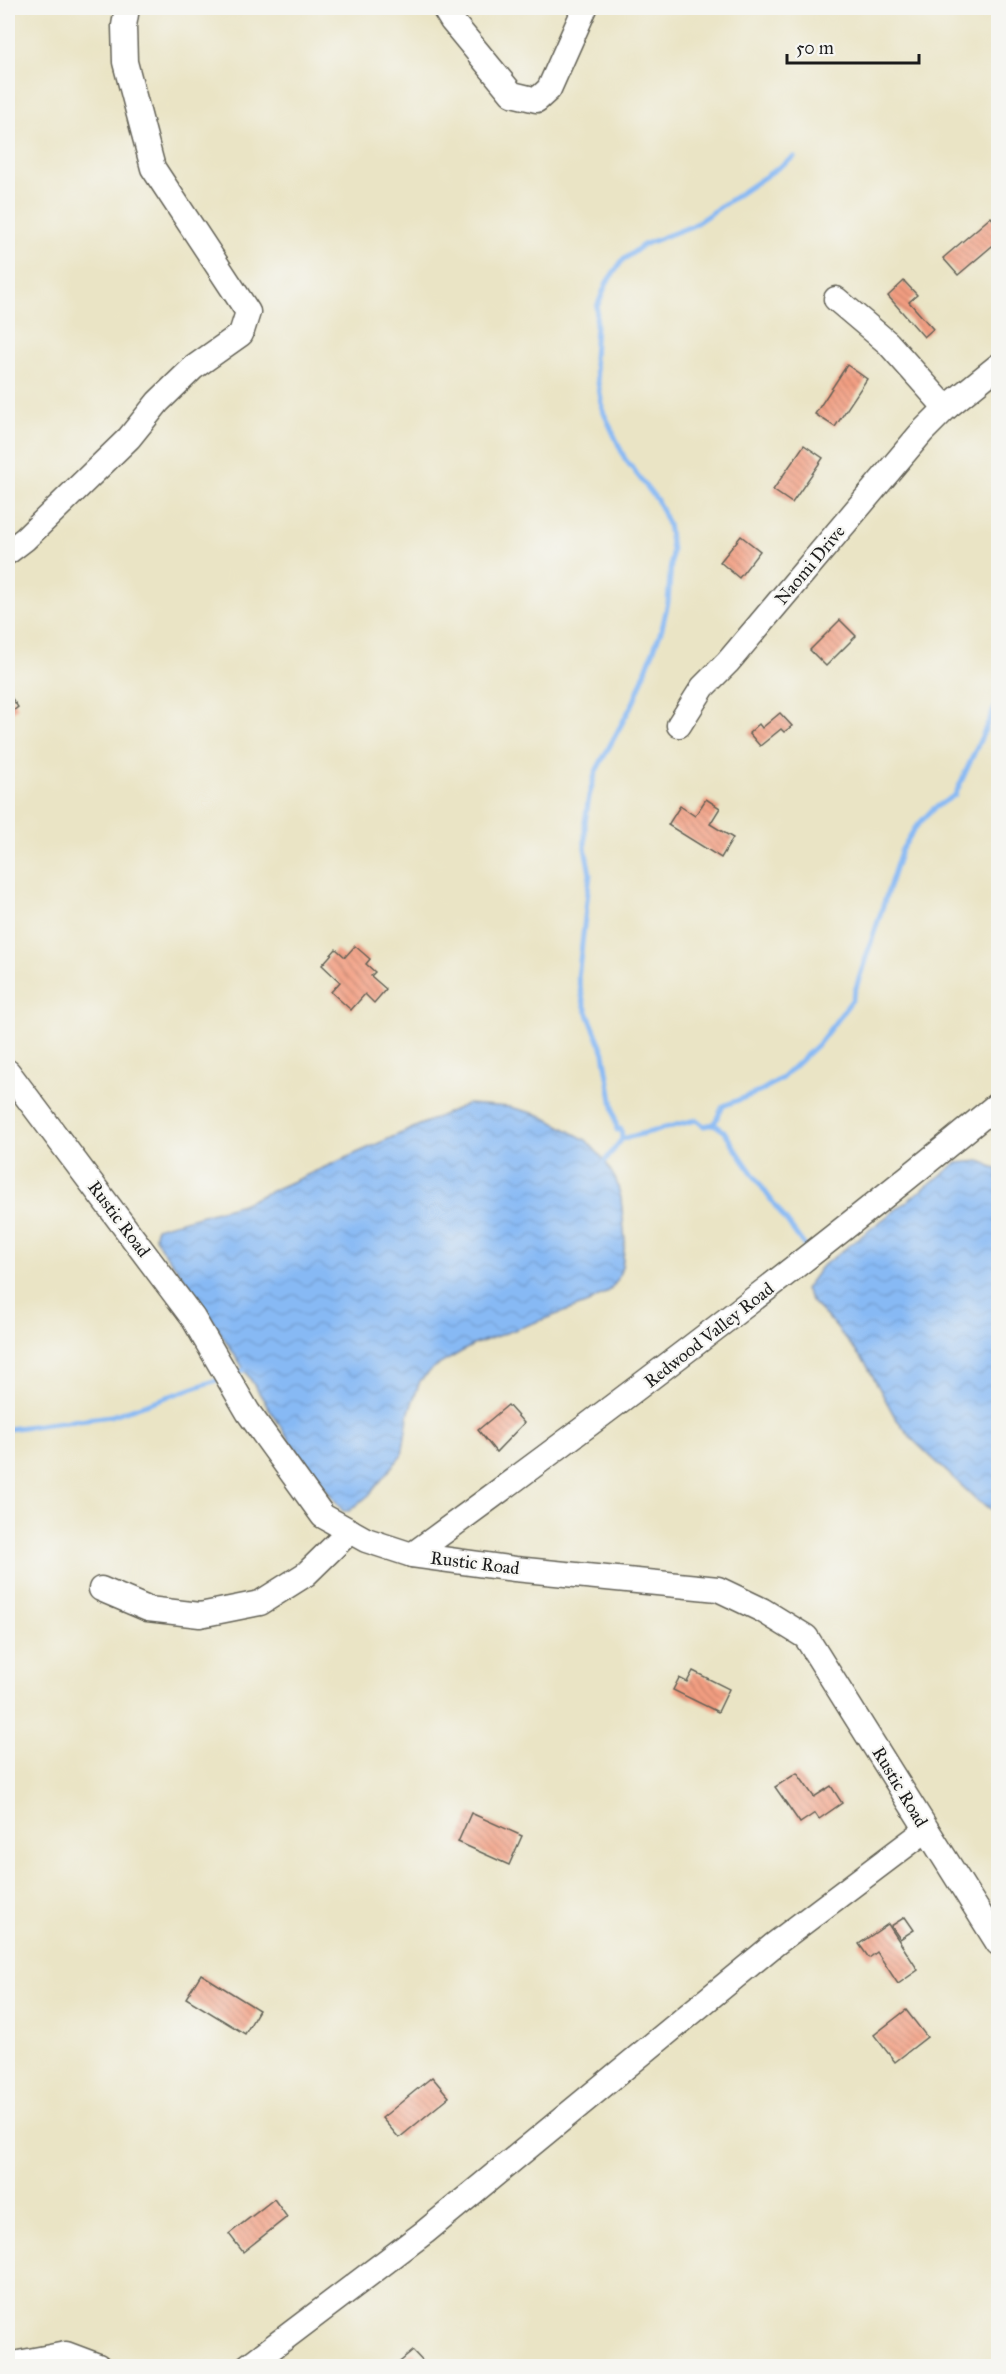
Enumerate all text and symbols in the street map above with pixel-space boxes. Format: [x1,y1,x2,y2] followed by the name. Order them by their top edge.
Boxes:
[787,27,919,65] scale bar
[796,37,834,59] text: 50 m
[770,521,850,609] street label: Naomi Drive
[83,1177,155,1261] street label: Rustic Road
[640,1278,778,1392] street label: Redwood Valley Road
[429,1547,521,1579] street label: Rustic Road
[867,1743,933,1831] street label: Rustic Road

